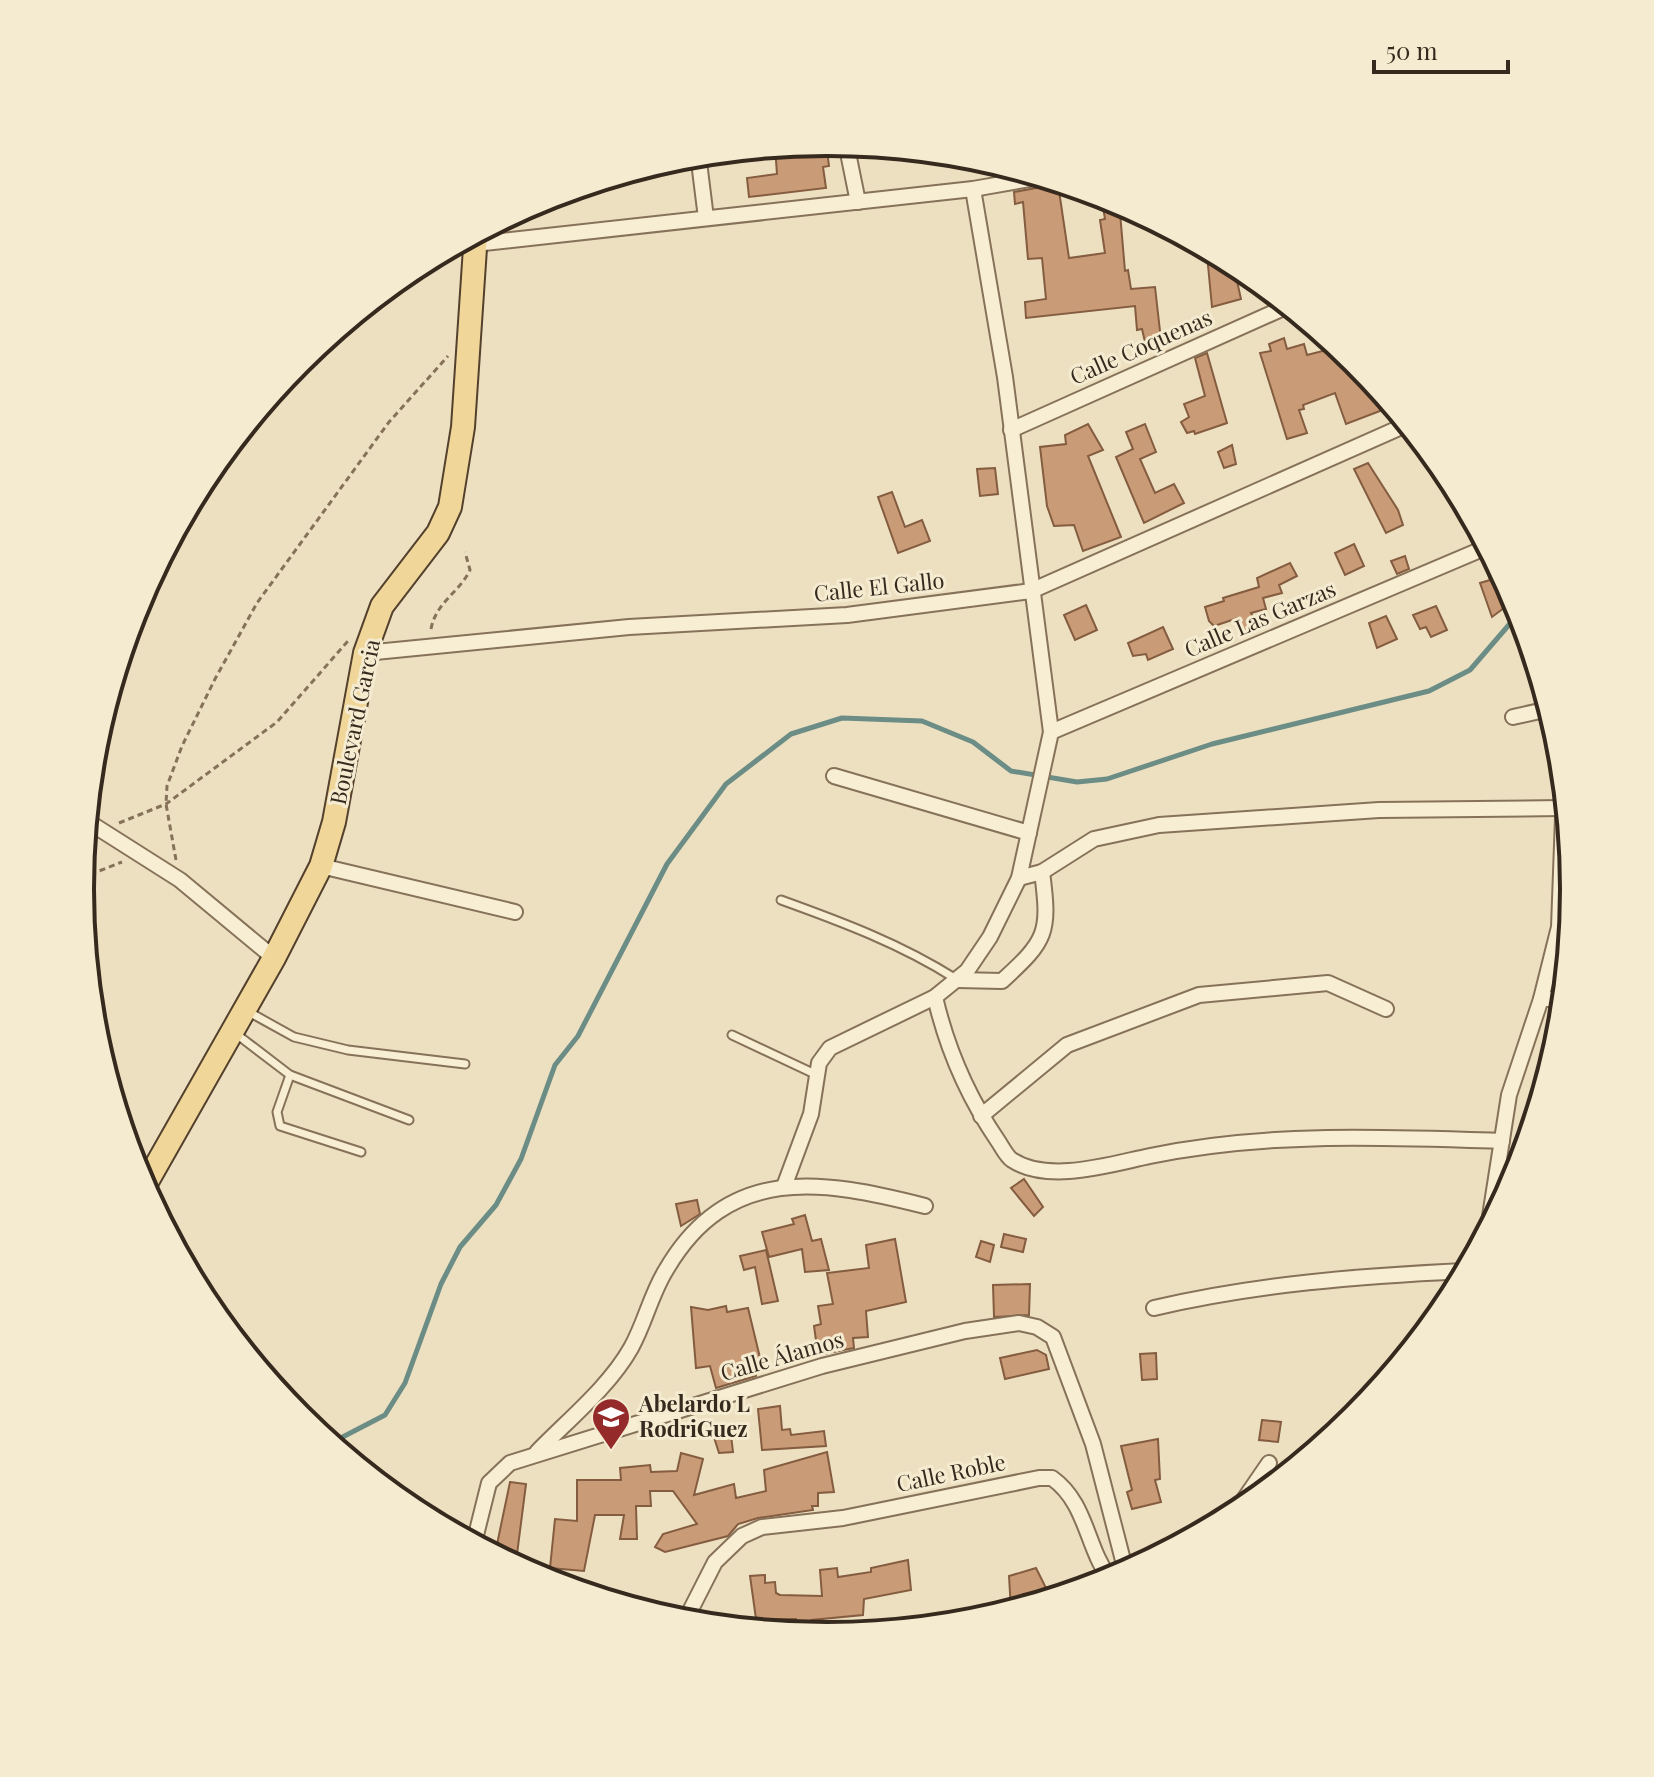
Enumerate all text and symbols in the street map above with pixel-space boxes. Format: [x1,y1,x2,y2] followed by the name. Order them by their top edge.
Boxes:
[1374,24,1508,74] scale bar
[1386,34,1438,66] text: 50 m
[1065,301,1216,391] street label: Calle Coquenas
[812,564,946,608] street label: Calle El Gallo
[1179,573,1340,663] street label: Calle Las Garzas
[322,636,386,807] street label: Boulevard Garcia
[717,1323,847,1387] street label: Calle Álamos
[638,1388,750,1443] place label: Abelardo L RodriGuez
[590,1396,632,1451] school or university icon: Abelardo L RodriGuez
[894,1446,1008,1498] street label: Calle Roble

